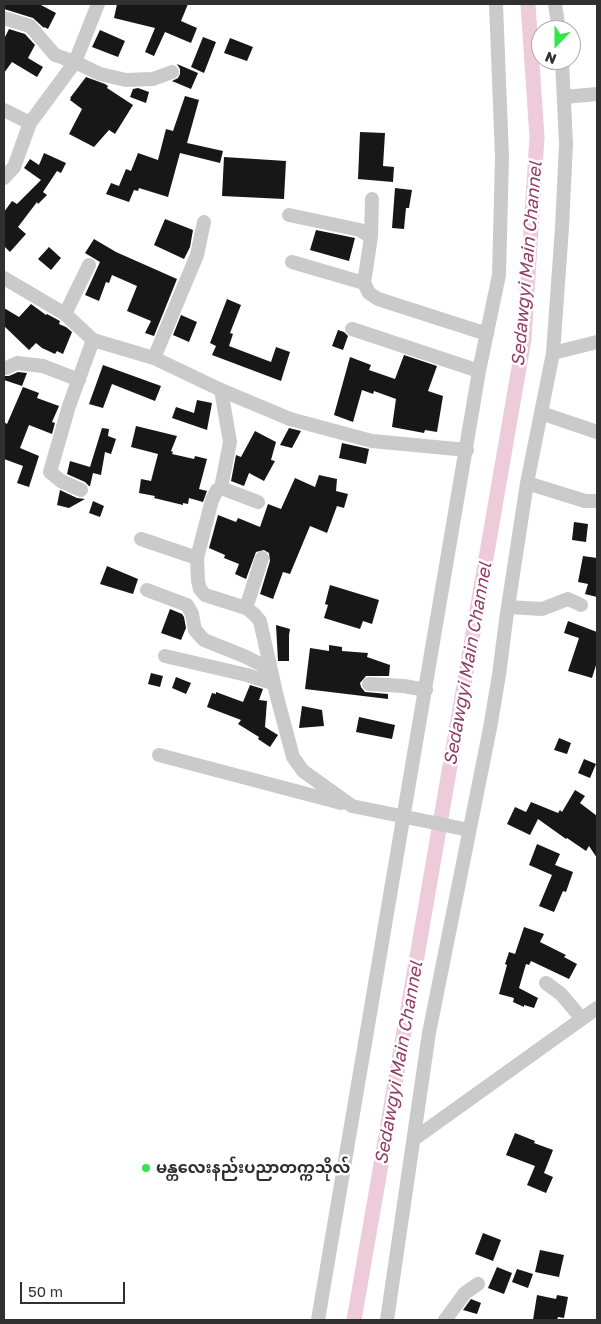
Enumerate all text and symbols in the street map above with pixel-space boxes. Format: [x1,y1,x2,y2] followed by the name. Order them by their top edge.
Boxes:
[531,20,581,70] north arrow
[542,49,559,68] text: N
[507,161,547,367] water label: Sedawgyi Main Channel
[439,561,497,767] water label: Sedawgyi Main Channel
[370,960,428,1166] water label: Sedawgyi Main Channel
[156,1158,350,1178] place label: မန္တလေးနည်းပညာတက္ကသိုလ်
[140,1162,152,1174] marker: မန္တလေးနည်းပညာတက္ကသိုလ်
[22,1272,128,1304] scale bar
[28,1282,63,1300] text: 50 m

